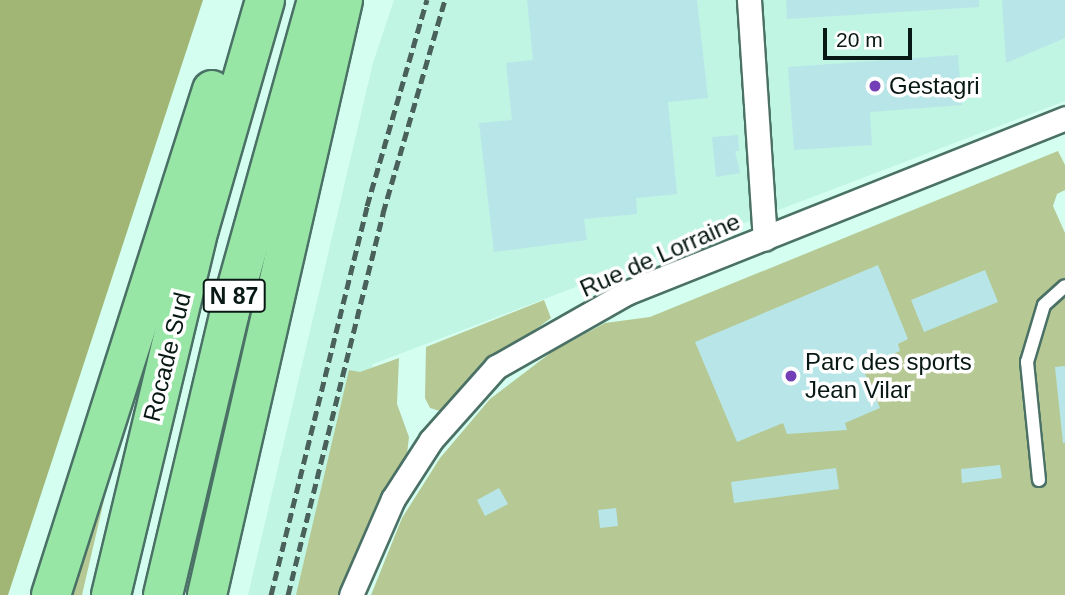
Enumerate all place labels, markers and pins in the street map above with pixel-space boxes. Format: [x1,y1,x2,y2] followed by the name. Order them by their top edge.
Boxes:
[889,72,980,100] place label: Gestagri
[867,78,883,94] marker: Gestagri
[805,348,972,404] place label: Parc des sports Jean Vilar
[783,368,799,384] marker: Parc des sports Jean Vilar

